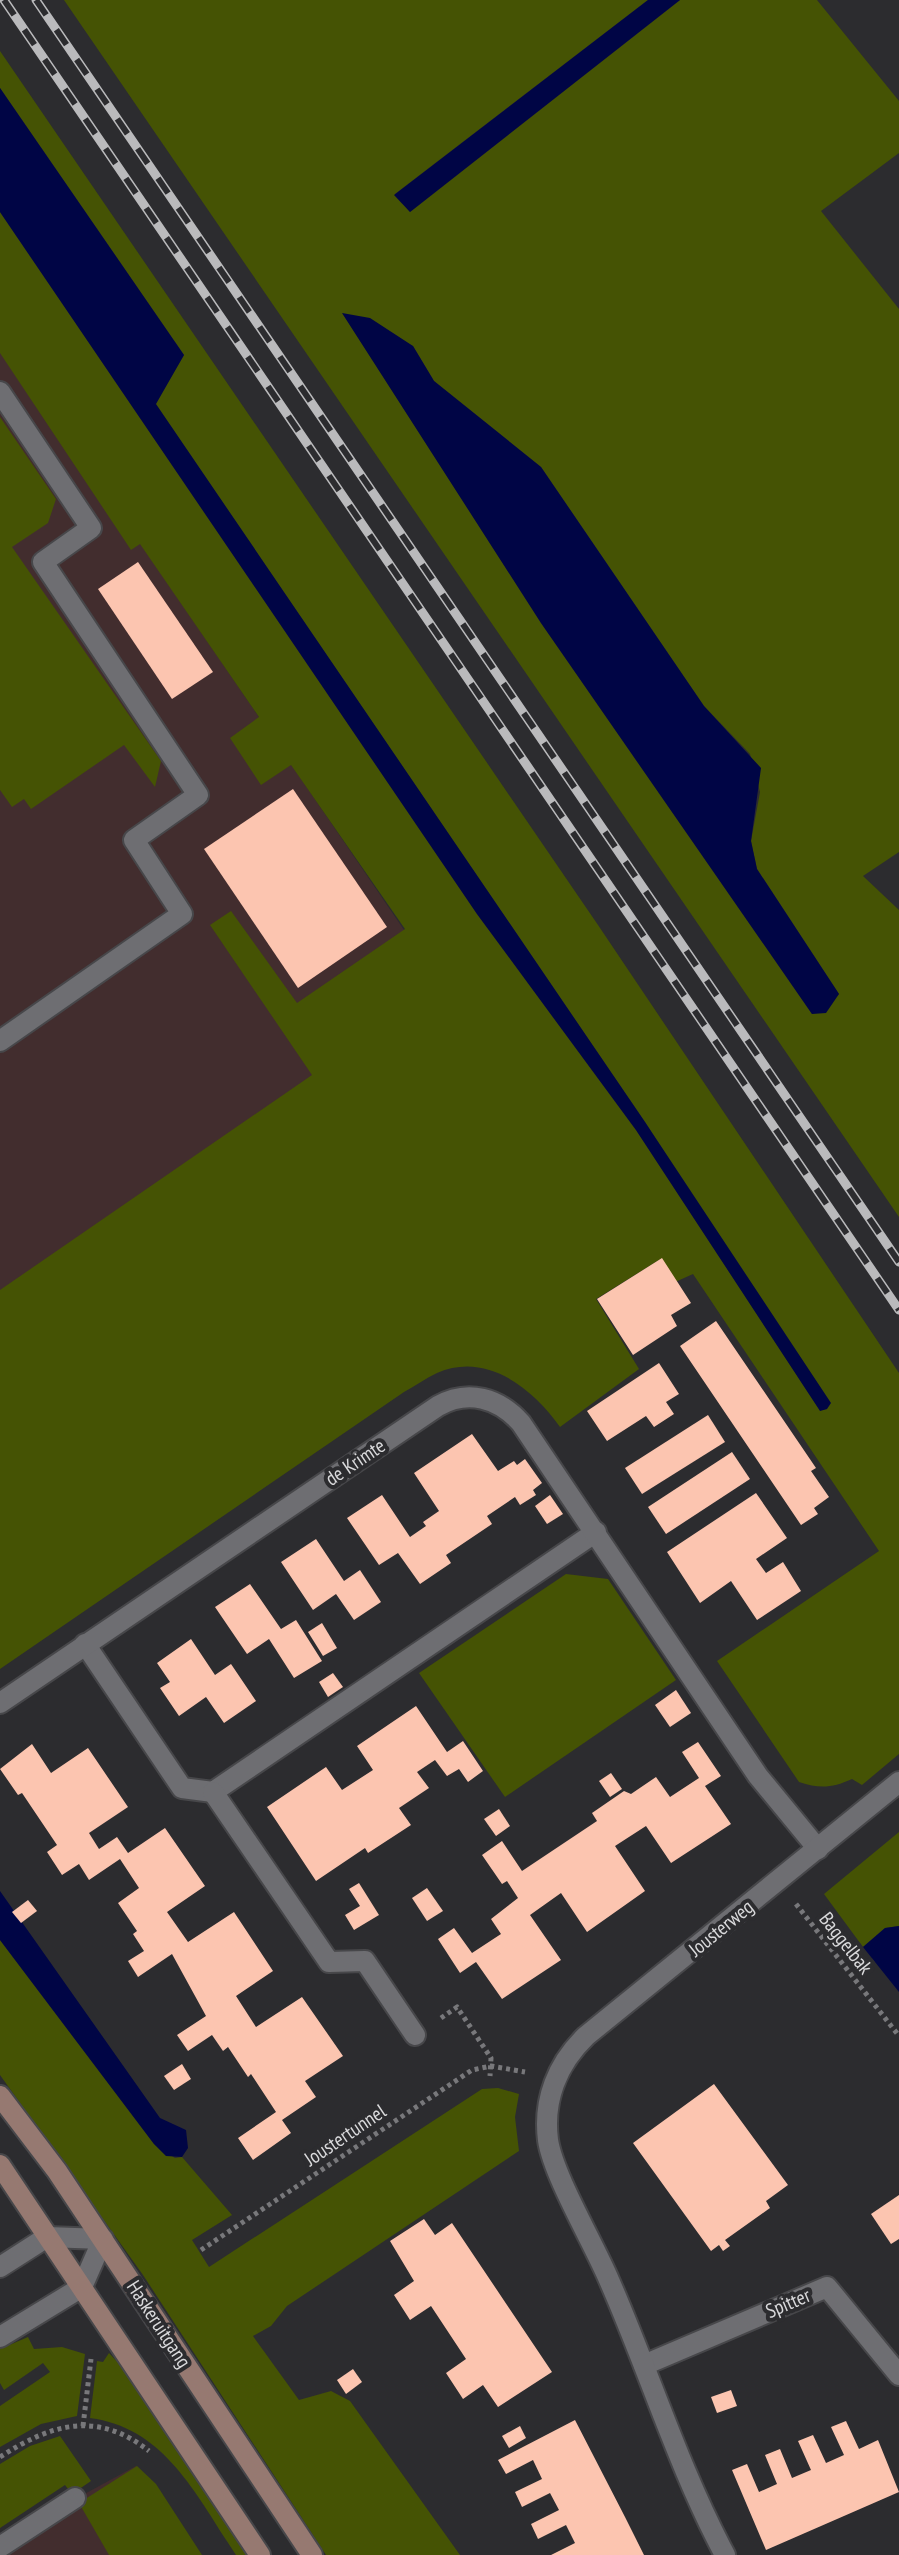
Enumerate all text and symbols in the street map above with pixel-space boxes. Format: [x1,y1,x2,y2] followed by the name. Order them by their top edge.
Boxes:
[320,1432,390,1492] street label: de Krimte
[682,1894,759,1963] street label: Jousterweg
[814,1907,879,1980] street label: Baggelbak
[298,2098,391,2172] street label: Joustertunnel
[121,2275,197,2373] street label: Haskeruitgang
[762,2282,815,2324] street label: Spitter

